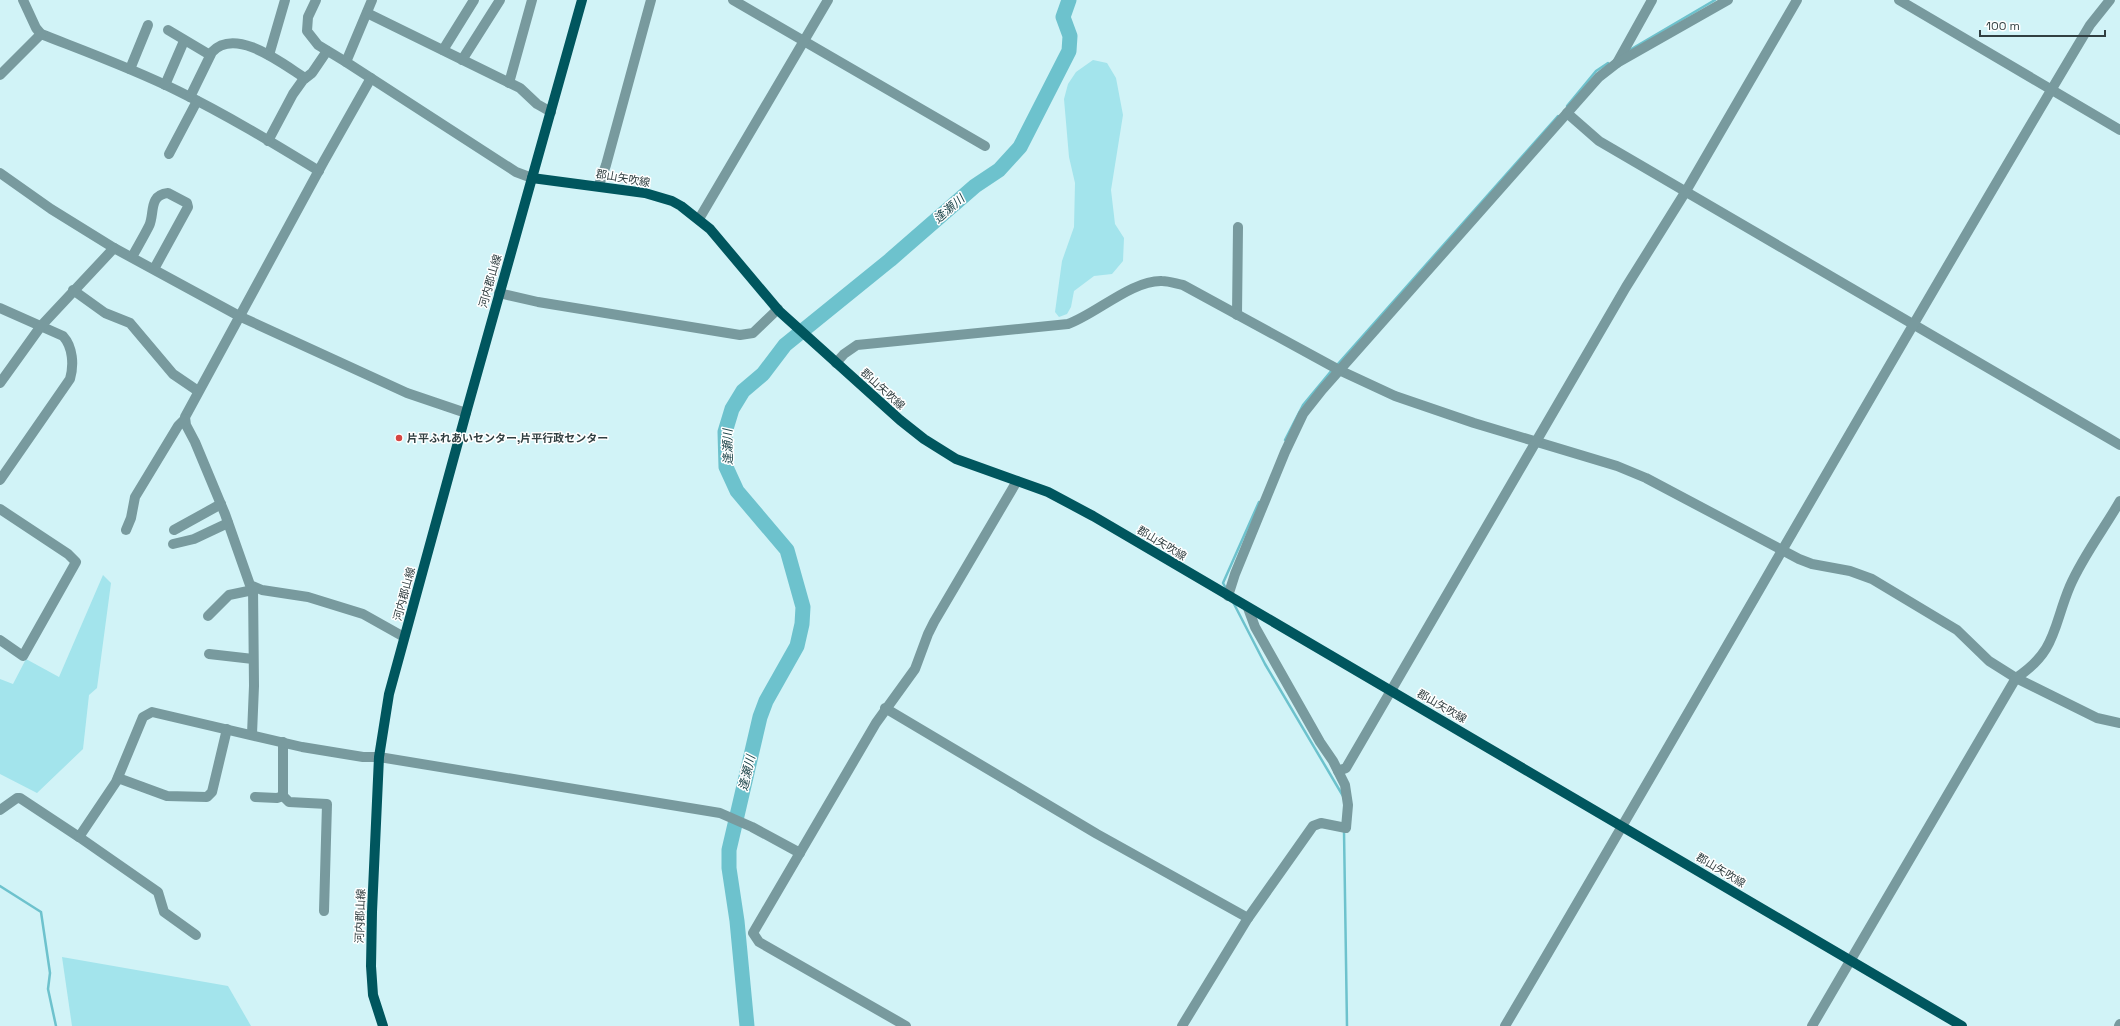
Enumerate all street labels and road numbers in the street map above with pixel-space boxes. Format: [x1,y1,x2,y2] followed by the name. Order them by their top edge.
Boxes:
[595,166,651,190] street label: 郡山矢吹線
[476,253,504,309] street label: 河内郡山線
[858,365,908,413] street label: 郡山矢吹線
[1135,523,1189,563] street label: 郡山矢吹線
[390,566,418,622] street label: 河内郡山線
[1415,686,1469,726] street label: 郡山矢吹線
[1694,850,1748,890] street label: 郡山矢吹線
[352,888,368,944] street label: 河内郡山線

